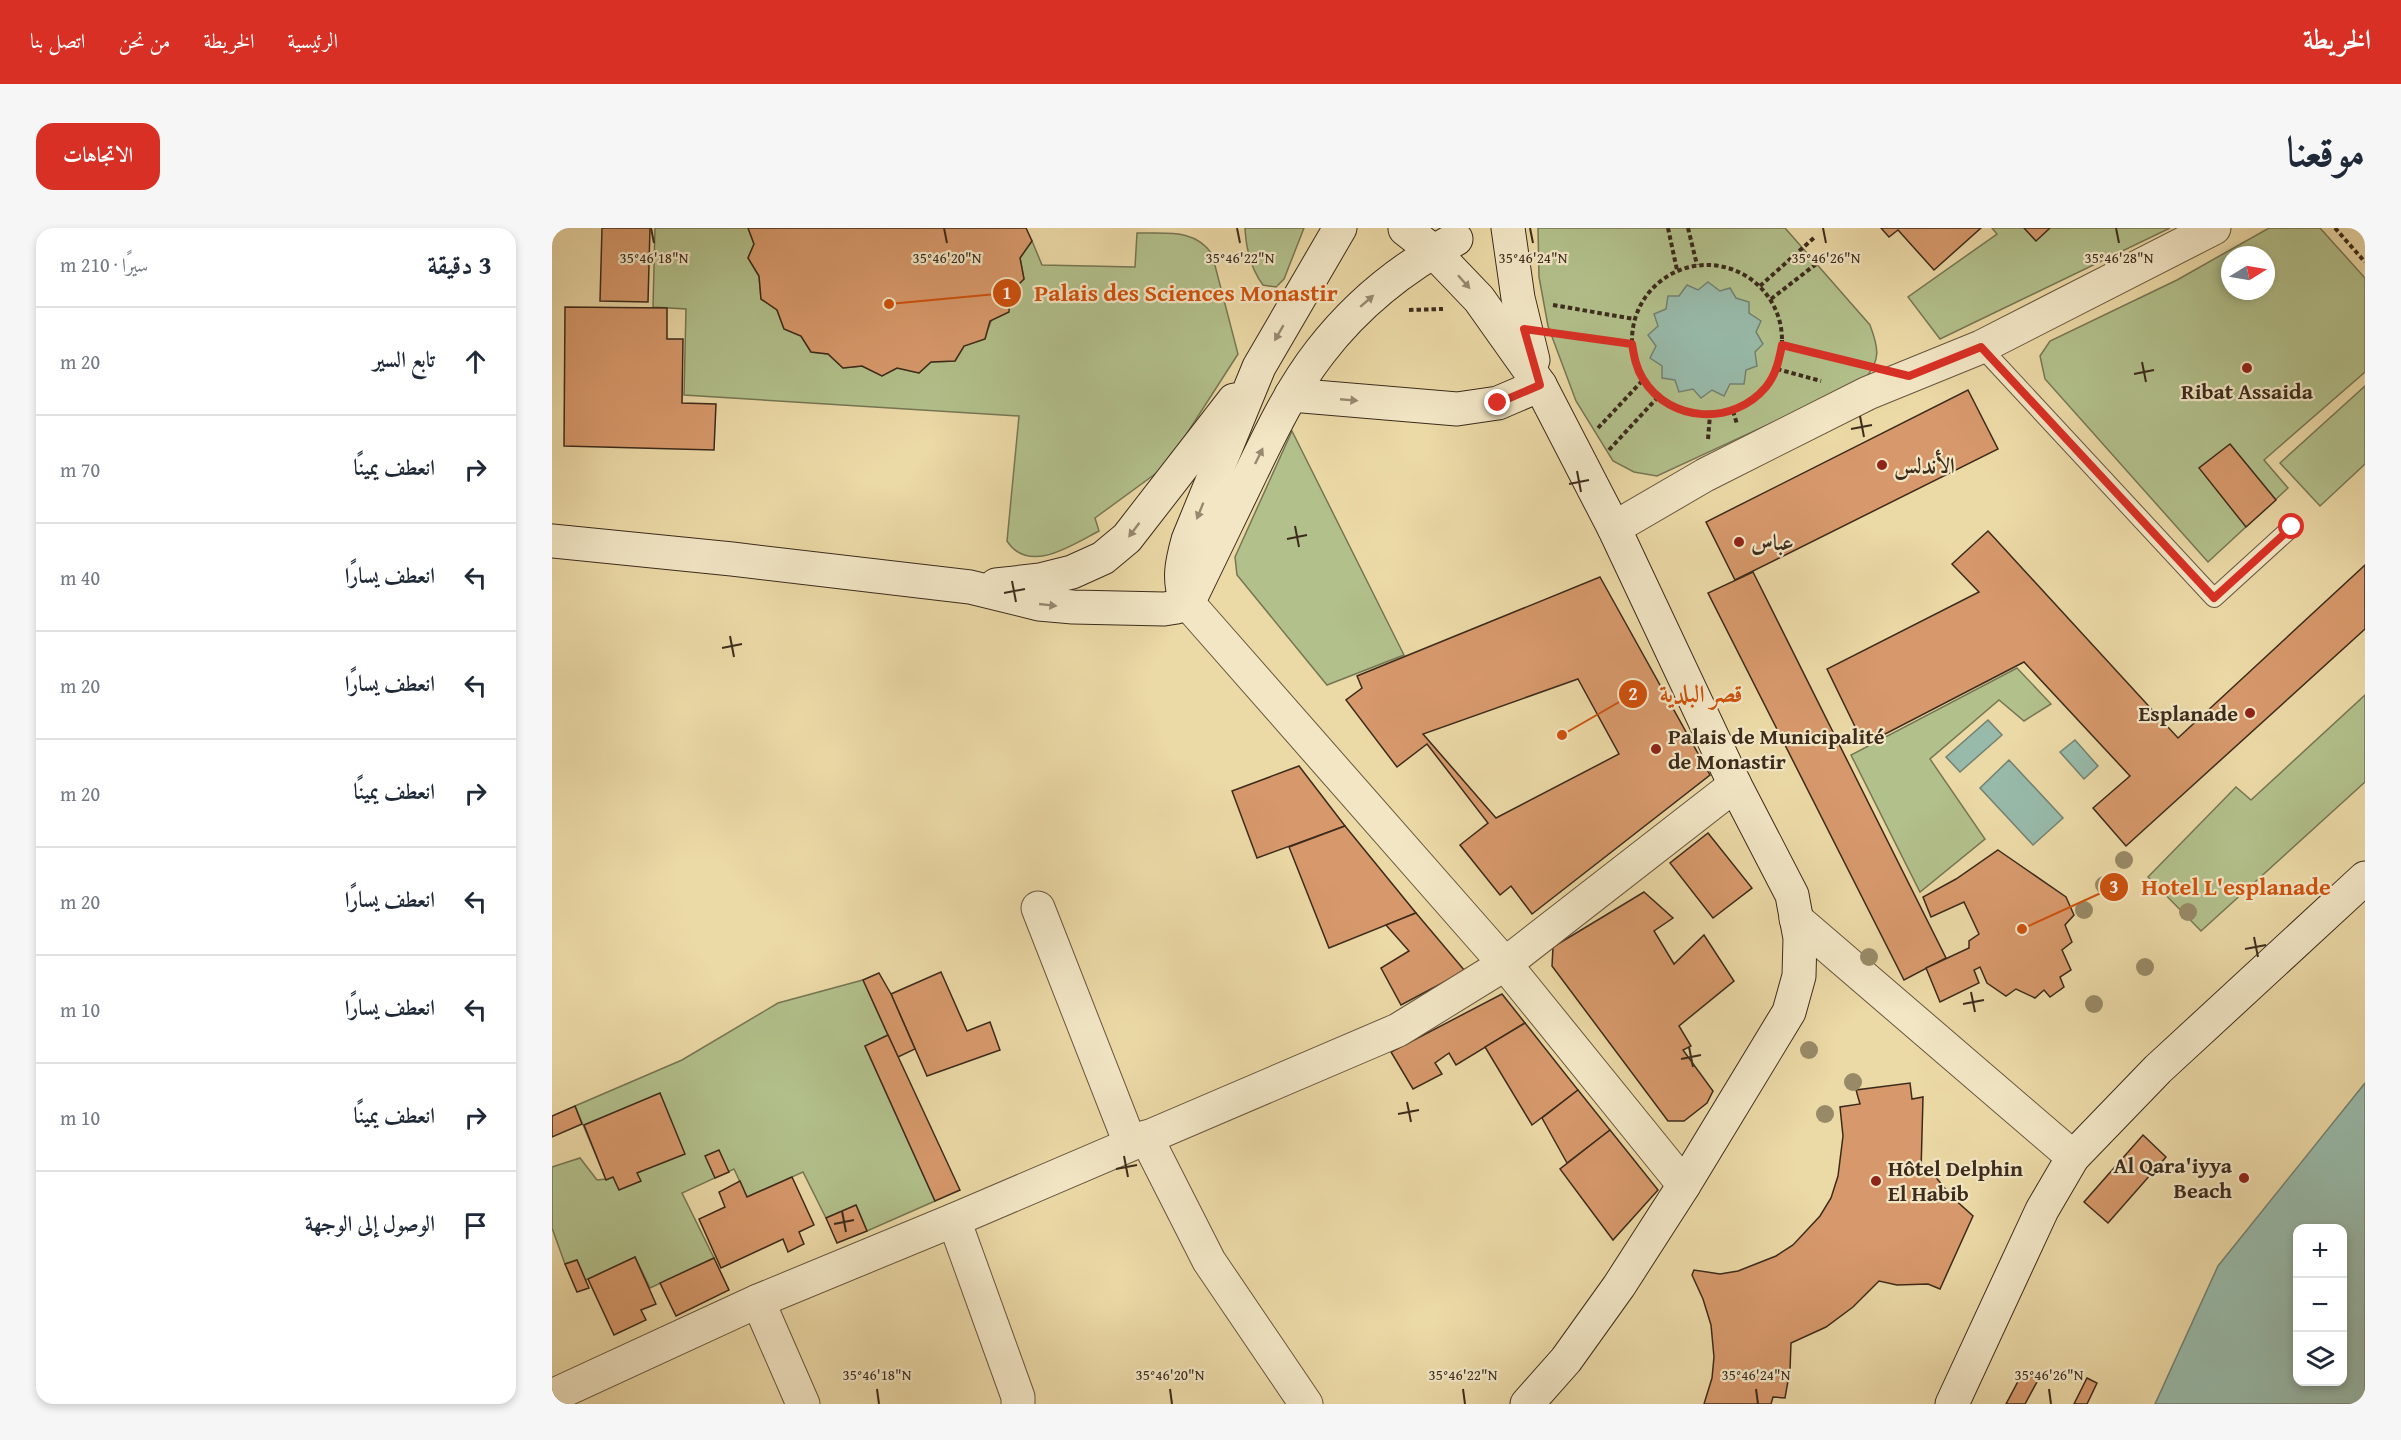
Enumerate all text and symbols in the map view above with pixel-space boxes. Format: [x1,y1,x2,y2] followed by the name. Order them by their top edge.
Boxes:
[2303,18,2371,59] text: الخريطة
[30,25,85,56] text: اتصل بنا
[118,25,171,56] text: من نحن
[204,25,255,56] text: الخريطة
[288,25,338,56] text: الرئيسية
[2287,120,2365,181] text: موقعنا
[36,123,160,190] button: الاتجاهات
[427,245,492,284] text: 3 دقيقة
[2221,246,2275,300] north arrow
[620,247,689,268] text: 35°46'18"N
[913,247,982,268] text: 35°46'20"N
[1206,247,1275,268] text: 35°46'22"N
[1499,247,1568,268] text: 35°46'24"N
[1792,247,1861,268] text: 35°46'26"N
[2085,247,2154,268] text: 35°46'28"N
[60,250,148,279] text: سيرًا · 210 m
[992,272,1350,314] callout: Palais des Sciences Monastir
[1457,274,1470,289] one-way arrow
[1034,275,1338,310] text: Palais des Sciences Monastir
[1002,279,1012,306] text: 1
[1359,295,1374,308] one-way arrow
[1274,325,1284,342] one-way arrow
[373,343,435,375] text: تابع السير
[459,345,492,378] icon: ahead
[60,347,100,376] text: 20 m
[2240,361,2254,375] marker: Ribat Assaida
[2181,375,2314,407] place label: Ribat Assaida
[1484,389,1510,415] route end
[1340,395,1359,405] one-way arrow
[1255,448,1264,465] one-way arrow
[1894,449,1955,481] place label: الأندلس
[354,451,435,483] text: انعطف يمينًا
[459,453,492,486] icon: right
[60,455,100,484] text: 70 m
[1875,458,1889,472] marker: الأندلس
[1195,502,1204,520] one-way arrow
[2278,513,2304,539] route start
[1128,521,1140,537] one-way arrow
[1751,526,1794,558] place label: عباس
[1732,535,1746,549] marker: عباس
[345,559,435,591] text: انعطف يسارًا
[459,561,492,594] icon: left
[60,563,100,592] text: 40 m
[1038,600,1057,610] one-way arrow
[345,667,435,699] text: انعطف يسارًا
[459,669,492,702] icon: left
[60,671,100,700] text: 20 m
[1618,673,1755,715] callout: قصر البلدية
[1660,676,1743,711] text: قصر البلدية
[1628,680,1638,707] text: 2
[2138,697,2238,729] place label: Esplanade
[2243,706,2257,720] marker: Esplanade
[1668,720,1885,777] place label: Palais de Municipalité de Monastir
[1649,742,1663,756] marker: Palais de Municipalité de Monastir
[354,775,435,807] text: انعطف يمينًا
[459,777,492,810] icon: right
[60,779,100,808] text: 20 m
[2099,866,2343,908] callout: Hotel L'esplanade
[2141,869,2331,904] text: Hotel L'esplanade
[2109,873,2119,900] text: 3
[345,883,435,915] text: انعطف يسارًا
[459,885,492,918] icon: left
[60,887,100,916] text: 20 m
[345,991,435,1023] text: انعطف يسارًا
[459,993,492,1026] icon: left
[60,995,100,1024] text: 10 m
[354,1099,435,1131] text: انعطف يمينًا
[459,1101,492,1134] icon: right
[60,1103,100,1132] text: 10 m
[2114,1149,2233,1206] place label: Al Qara'iyya Beach
[1888,1152,2023,1209] place label: Hôtel Delphin El Habib
[2237,1171,2251,1185] marker: Al Qara'iyya Beach
[1869,1174,1883,1188] marker: Hôtel Delphin El Habib
[305,1207,435,1239] text: الوصول إلى الوجهة
[459,1209,492,1242] icon: arrive
[2293,1224,2347,1386] map controls
[2293,1224,2347,1278] button: +
[2293,1278,2347,1332] button: −
[2293,1332,2347,1386] button: layers
[843,1364,912,1385] text: 35°46'18"N
[1136,1364,1205,1385] text: 35°46'20"N
[1429,1364,1498,1385] text: 35°46'22"N
[1722,1364,1791,1385] text: 35°46'24"N
[2015,1364,2084,1385] text: 35°46'26"N

